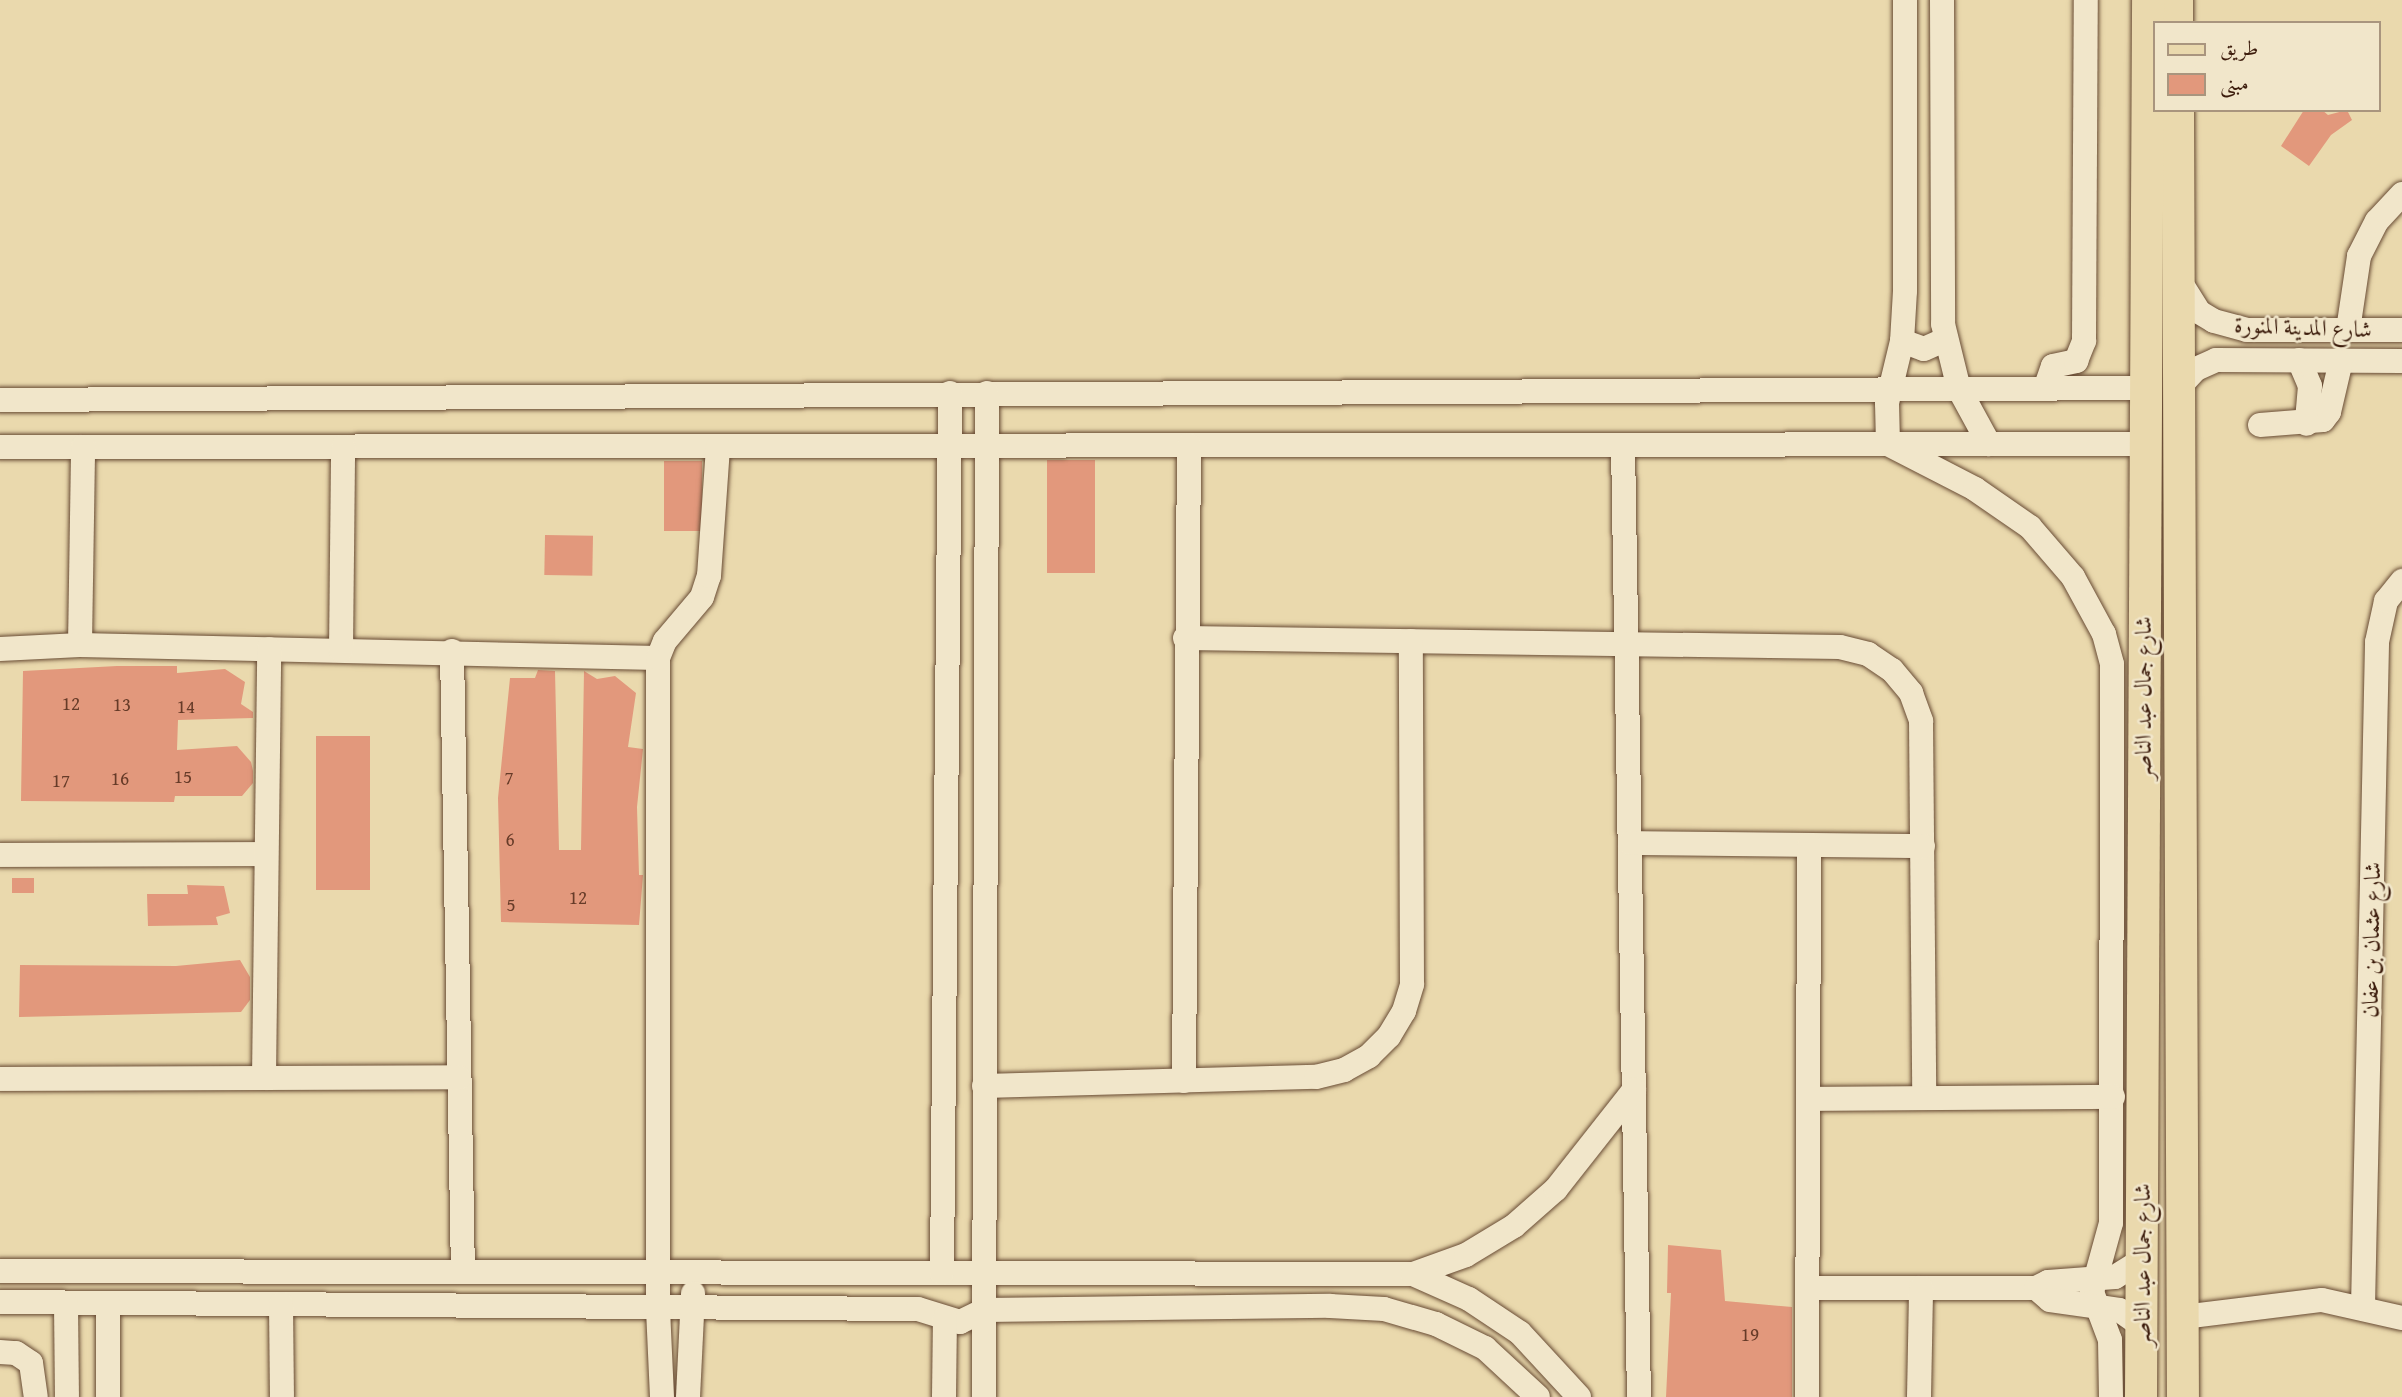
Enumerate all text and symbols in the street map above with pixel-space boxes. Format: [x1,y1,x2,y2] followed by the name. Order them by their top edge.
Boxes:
[2154,21,2381,112] legend
[2220,32,2258,63] text: طريق
[2220,67,2249,98] text: مبنى
[2234,311,2372,343] street label: شارع المدينة المنورة
[2129,616,2157,780] street label: شارع جمال عبد الناصر
[62,693,80,715] house number: 12
[113,694,131,716] house number: 13
[177,696,195,718] house number: 14
[174,766,192,788] house number: 15
[504,767,514,789] house number: 7
[111,768,129,790] house number: 16
[52,770,70,792] house number: 17
[505,829,515,851] house number: 6
[2356,862,2386,1018] street label: شارع عثمان بن عفان
[569,887,587,909] house number: 12
[506,894,516,916] house number: 5
[2128,1183,2156,1347] street label: شارع جمال عبد الناصر
[1741,1324,1759,1346] house number: 19

